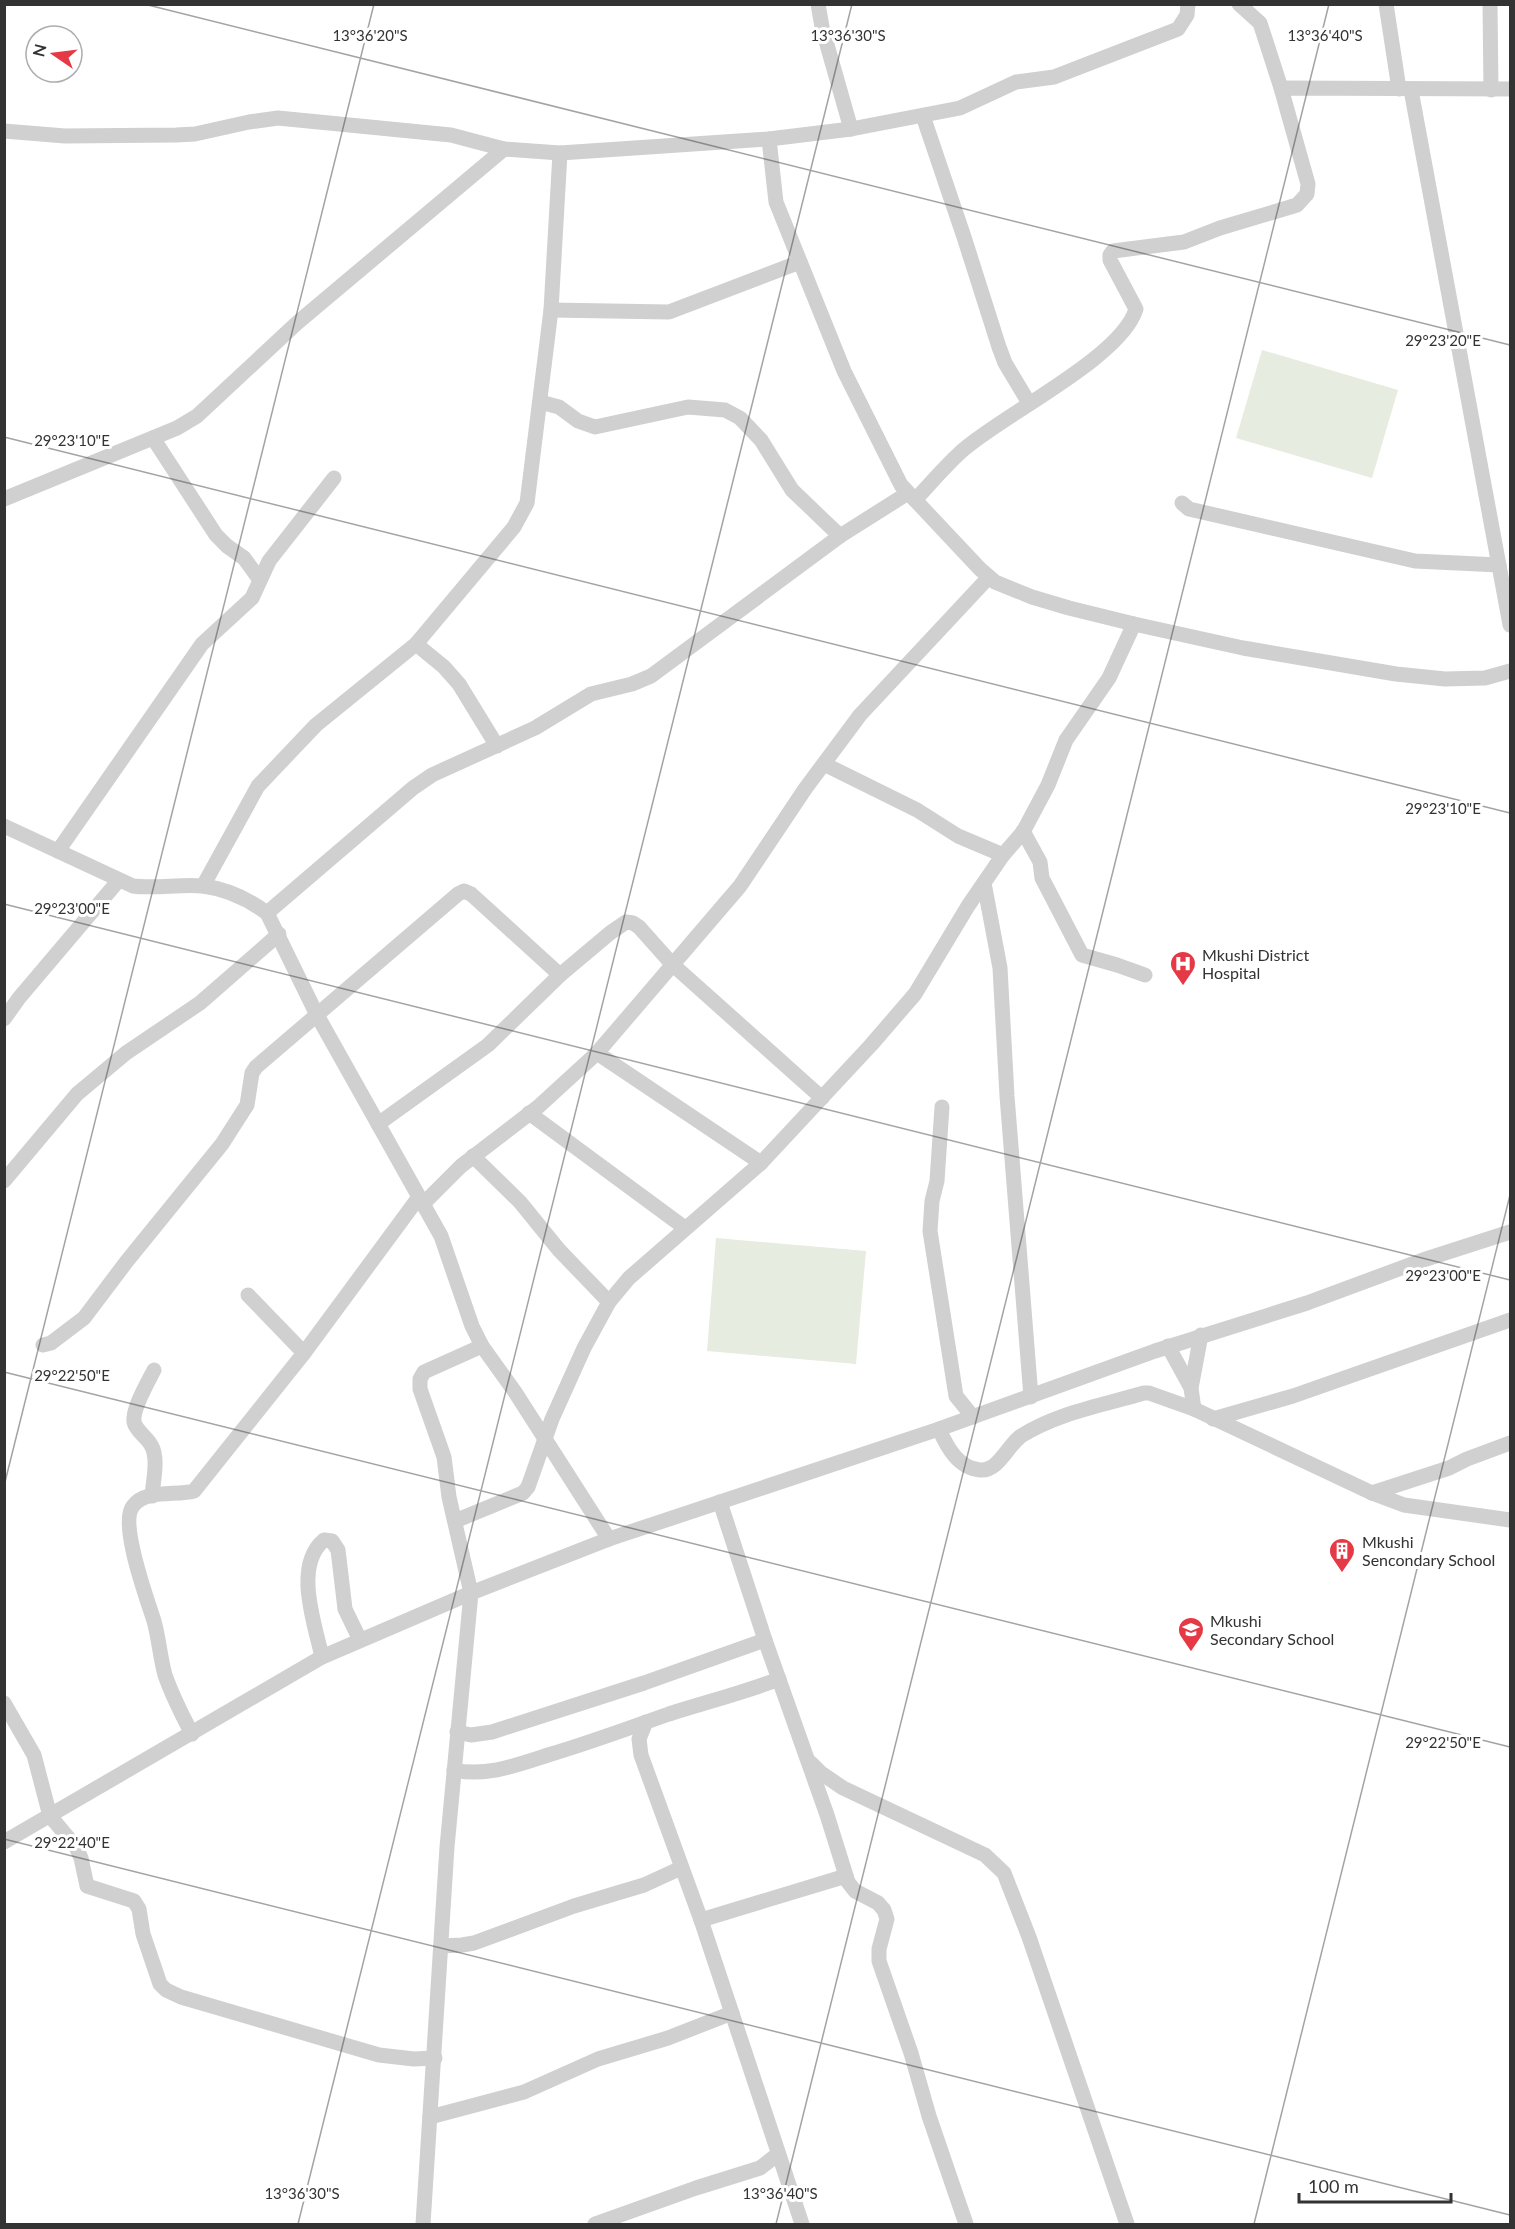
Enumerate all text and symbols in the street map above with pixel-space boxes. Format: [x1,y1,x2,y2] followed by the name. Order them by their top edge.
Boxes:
[24,24,84,84] north arrow
[332,26,408,44] text: 13°36'20"S
[810,26,886,44] text: 13°36'30"S
[1287,26,1363,44] text: 13°36'40"S
[28,42,50,59] text: N
[1405,331,1481,349] text: 29°23'20"E
[34,431,110,449] text: 29°23'10"E
[1405,799,1481,817] text: 29°23'10"E
[34,899,110,917] text: 29°23'00"E
[1202,945,1309,982] place label: Mkushi District Hospital
[1168,949,1198,987] hospital icon: Mkushi District Hospital
[1405,1266,1481,1284] text: 29°23'00"E
[34,1366,110,1384] text: 29°22'50"E
[1362,1532,1495,1569] place label: Mkushi Sencondary School
[1327,1536,1357,1574] building icon: Mkushi Sencondary School
[1210,1611,1334,1648] place label: Mkushi Secondary School
[1176,1615,1206,1653] school or university icon: Mkushi Secondary School
[1405,1733,1481,1751] text: 29°22'50"E
[34,1833,110,1851] text: 29°22'40"E
[1299,2166,1450,2204] scale bar
[1308,2175,1359,2197] text: 100 m
[264,2184,340,2202] text: 13°36'30"S
[742,2184,818,2202] text: 13°36'40"S

